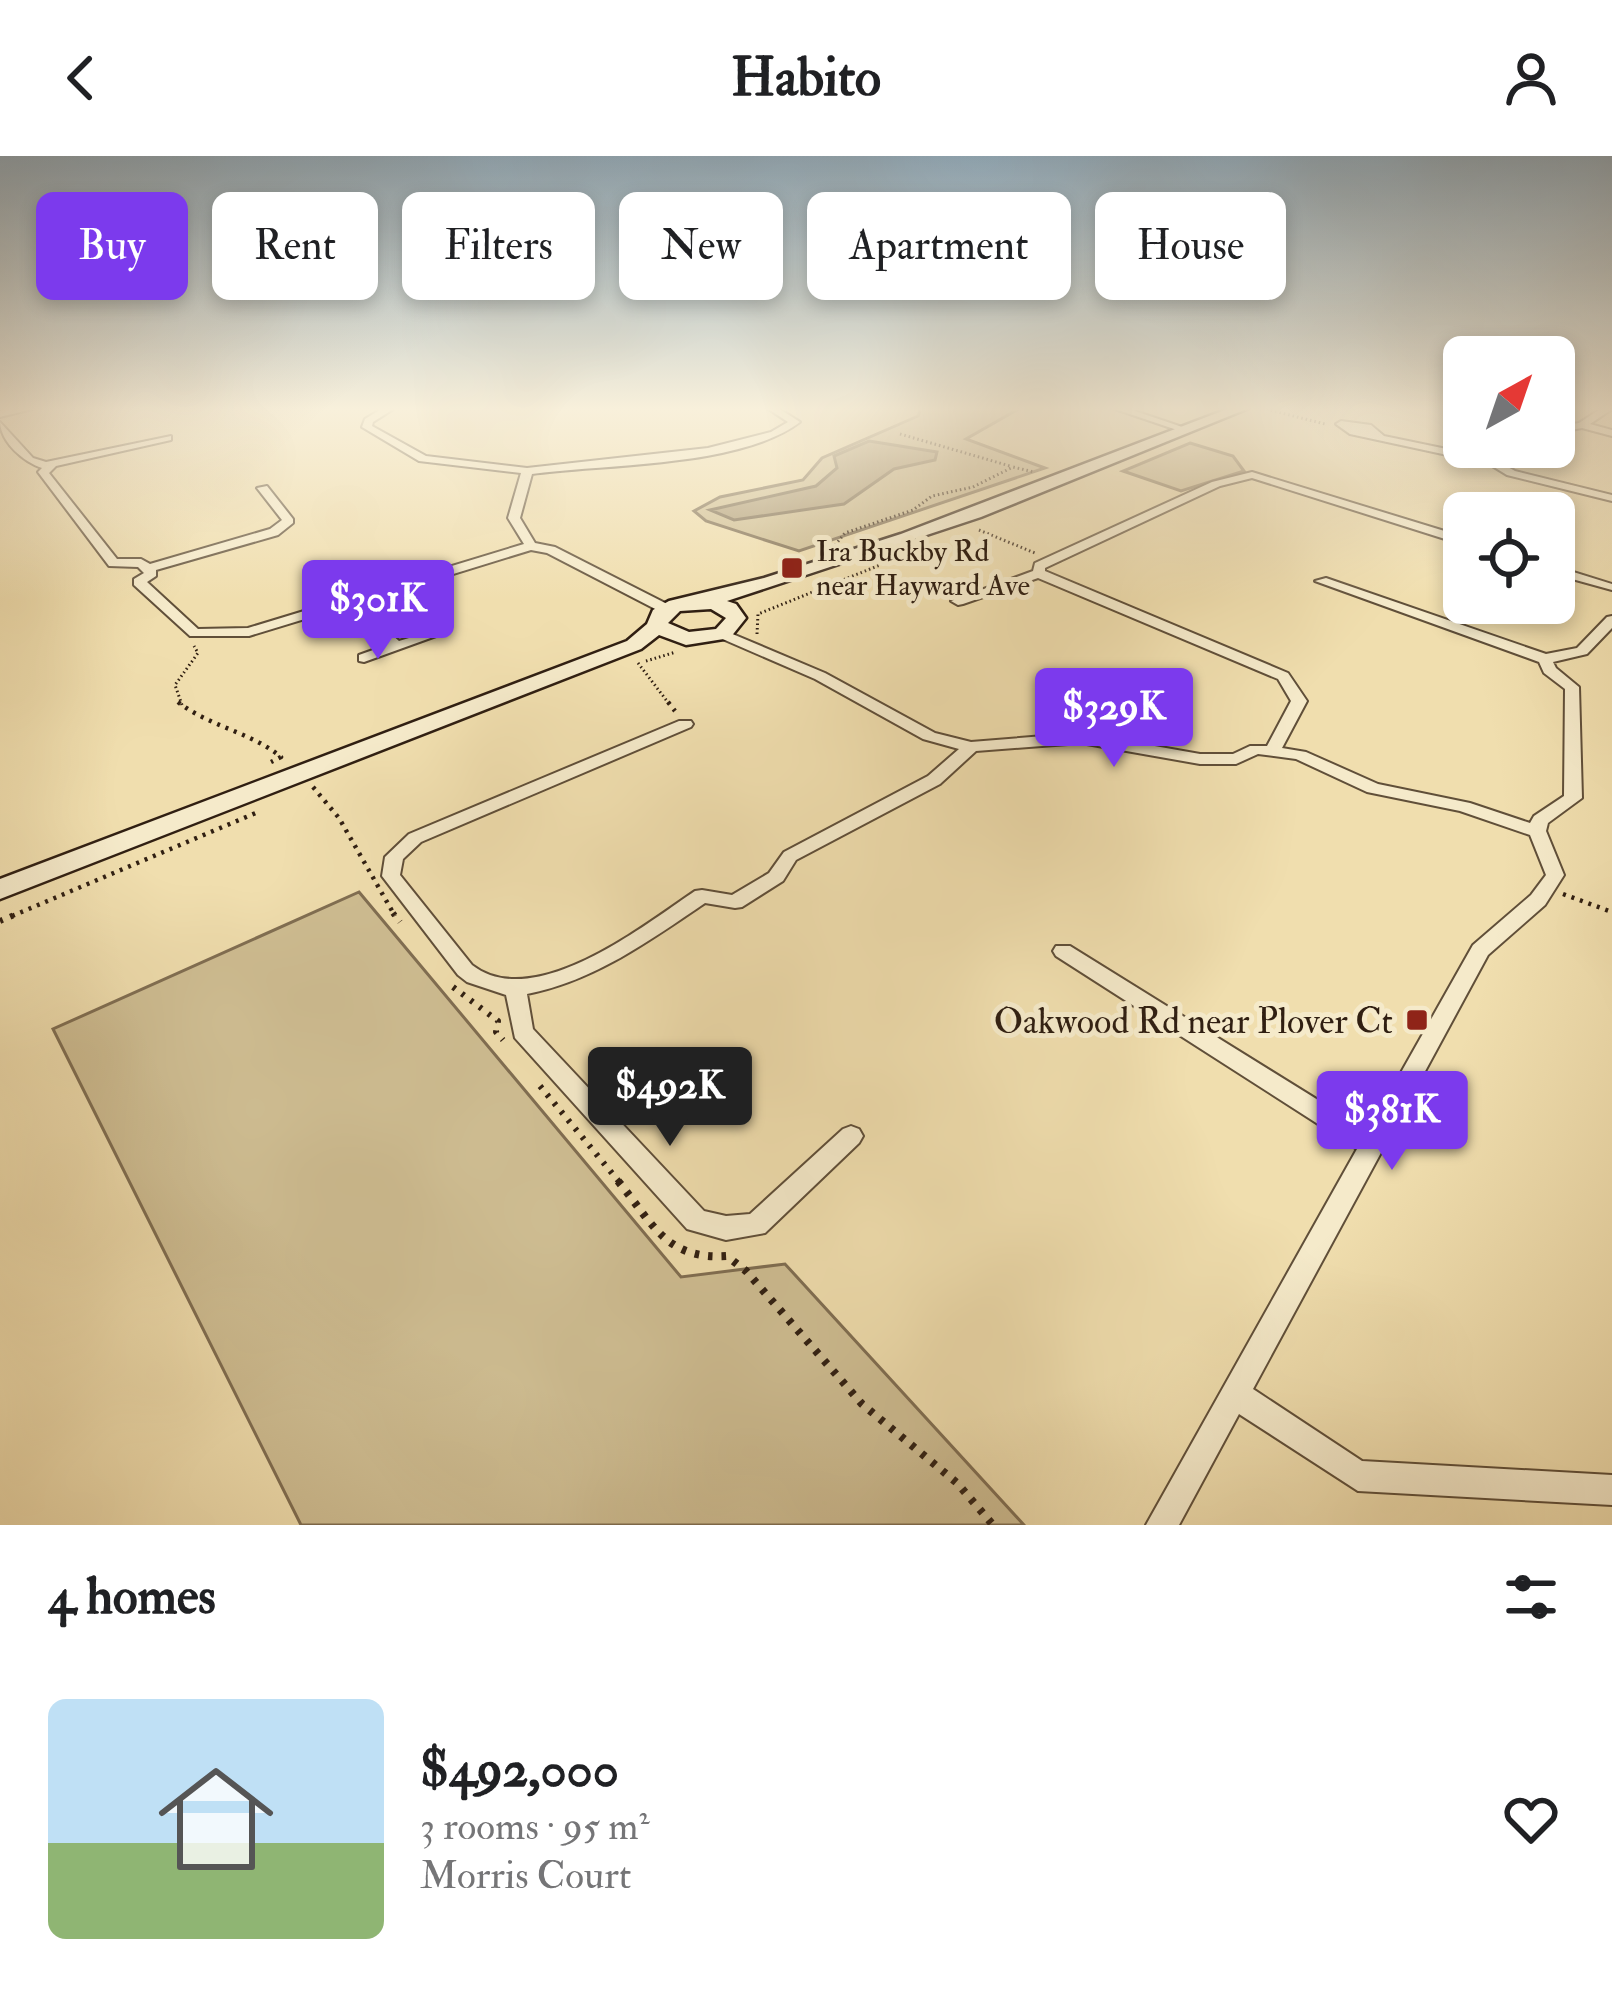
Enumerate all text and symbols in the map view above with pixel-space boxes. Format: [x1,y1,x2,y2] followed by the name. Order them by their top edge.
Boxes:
[731,44,881,112] text: Habito
[48,45,114,111] icon: back
[1498,45,1564,111] icon: person
[36,192,188,300] chip: Buy
[212,192,378,300] chip: Rent
[402,192,595,300] chip: Filters
[619,192,783,300] chip: New
[807,192,1071,300] chip: Apartment
[1095,192,1286,300] chip: House
[1443,336,1575,468] north arrow
[1443,336,1575,624] map controls
[1443,492,1575,624] button: locate
[816,533,1030,604] place label: Ira Buckby Rd near Hayward Ave
[779,555,805,581] marker: Ira Buckby Rd near Hayward Ave
[294,560,462,662] pin: $301K
[329,574,427,623] text: $301K
[1030,668,1198,770] pin: $329K
[1062,682,1166,731] text: $329K
[994,999,1393,1044] place label: Oakwood Rd near Plover Ct
[1404,1007,1430,1033] marker: Oakwood Rd near Plover Ct
[586,1047,754,1149] pin: $492K
[615,1061,725,1110] text: $492K
[1308,1071,1476,1173] pin: $381K
[1344,1085,1440,1134] text: $381K
[1498,1564,1564,1630] icon: filters
[48,1565,216,1629] text: 4 homes
[420,1738,619,1802] text: $492,000
[144,1747,288,1891] icon: home
[1498,1786,1564,1852] icon: heart
[420,1802,649,1851] text: 3 rooms · 95 m²
[420,1851,631,1900] text: Morris Court

